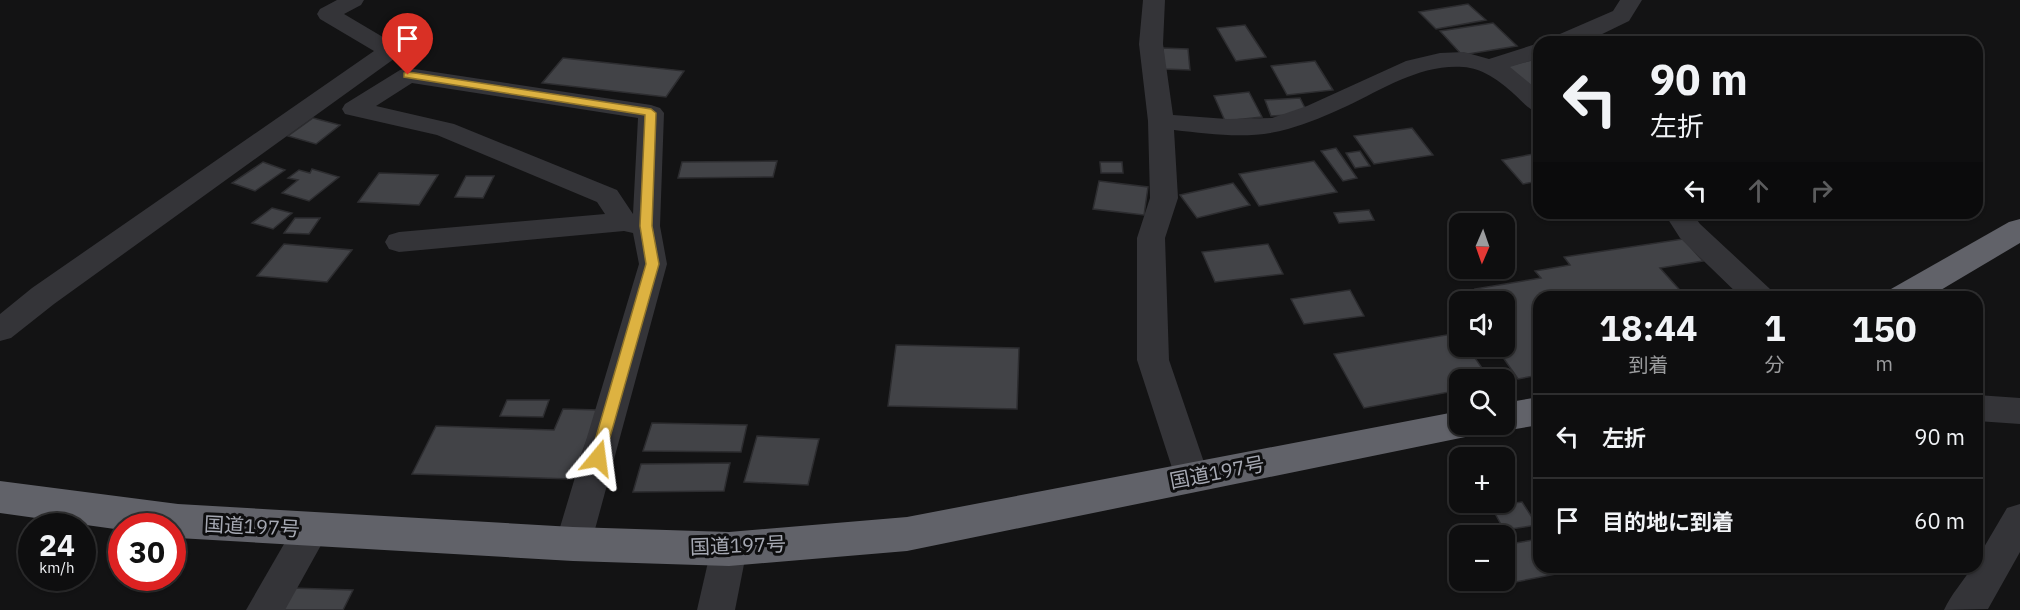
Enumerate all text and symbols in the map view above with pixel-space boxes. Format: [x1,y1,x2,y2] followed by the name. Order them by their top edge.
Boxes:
[382,13,433,75] pin
[391,22,424,55] icon: arrive
[1650,52,1748,107] text: 90 m
[1551,60,1629,138] icon: left
[1650,108,1704,143] text: 左折
[1679,174,1712,207] icon: left
[1742,174,1775,207] icon: ahead
[1805,174,1838,207] icon: right
[1449,213,1515,279] north arrow
[1449,213,1515,591] map controls
[1449,291,1515,357] button: sound
[1599,304,1698,351] text: 18:44
[1764,304,1786,351] text: 1
[1852,305,1917,352] text: 150
[1876,350,1893,377] text: m
[1628,351,1668,378] text: 到着
[1765,351,1785,378] text: 分
[1449,369,1515,435] button: search
[1551,420,1584,453] icon: left
[1914,422,1965,451] text: 90 m
[1602,423,1646,452] text: 左折
[566,426,630,490] position arrow
[1449,447,1515,513] button: +
[1167,450,1267,494] street label: 国道197号
[1551,504,1584,537] icon: arrive
[1914,506,1965,535] text: 60 m
[1602,507,1734,536] text: 目的地に到着
[203,510,301,542] street label: 国道197号
[108,513,186,591] speed limit sign: 30
[39,525,75,564] text: 24
[1449,525,1515,591] button: −
[690,530,786,560] street label: 国道197号
[39,558,75,577] text: km/h

